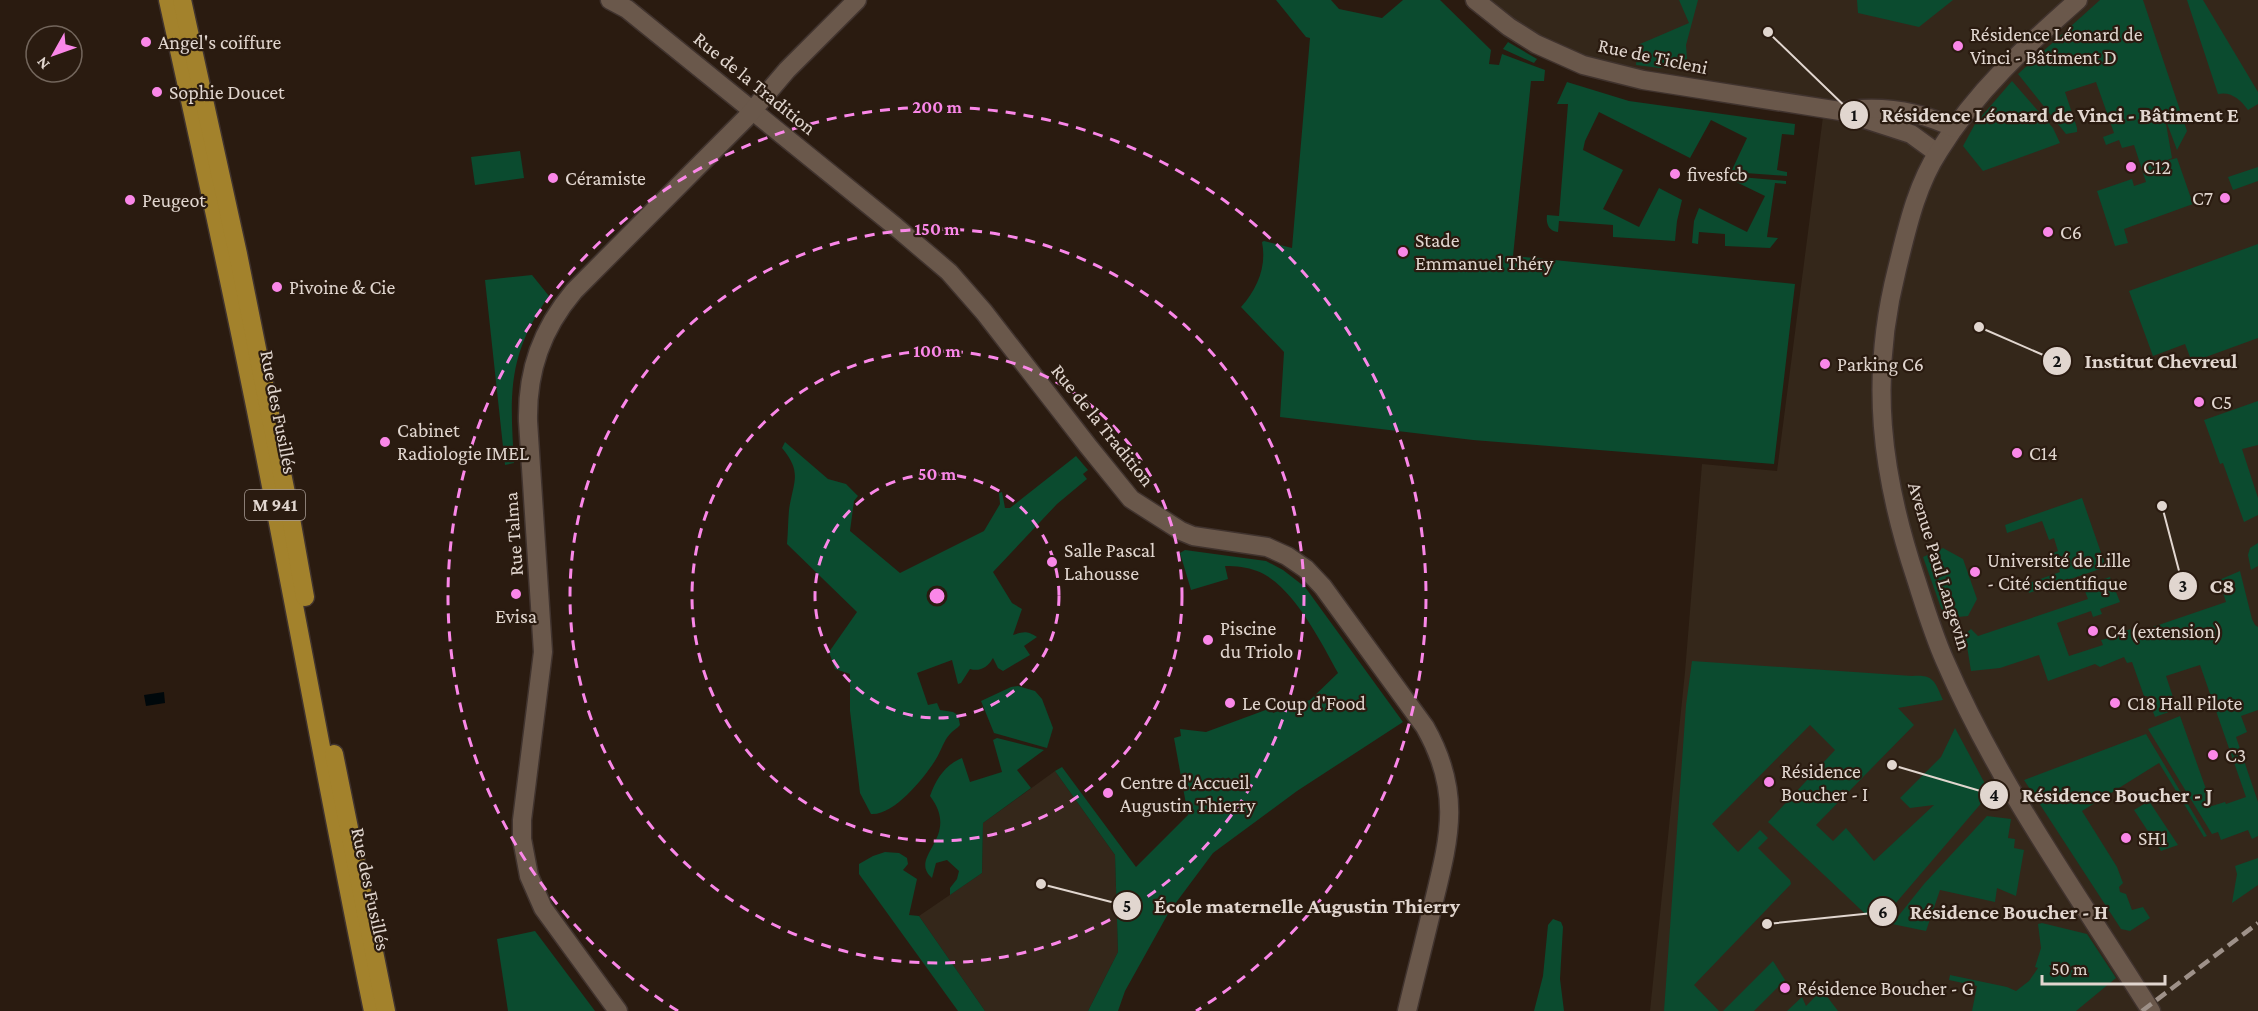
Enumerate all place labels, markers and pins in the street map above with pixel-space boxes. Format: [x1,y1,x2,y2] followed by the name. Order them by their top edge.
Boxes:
[1970,23,2143,68] place label: Résidence Léonard de Vinci - Bâtiment D
[158,31,281,54] place label: Angel's coiffure
[139,35,153,49] marker: Angel's coiffure
[1951,39,1965,53] marker: Résidence Léonard de Vinci - Bâtiment D
[169,81,285,104] place label: Sophie Doucet
[150,85,164,99] marker: Sophie Doucet
[1839,95,2251,134] callout: Résidence Léonard de Vinci - Bâtiment E
[2143,156,2171,178] place label: C12
[2124,160,2138,174] marker: C12
[1687,163,1748,185] place label: fivesfcb
[565,167,646,189] place label: Céramiste
[1668,167,1682,181] marker: fivesfcb
[546,171,560,185] marker: Céramiste
[2192,187,2213,209] place label: C7
[142,189,206,212] place label: Peugeot
[2218,191,2232,205] marker: C7
[123,193,137,207] marker: Peugeot
[2060,221,2082,243] place label: C6
[2041,225,2055,239] marker: C6
[1415,229,1554,275] place label: Stade Emmanuel Théry
[1396,245,1410,259] marker: Stade Emmanuel Théry
[289,276,395,298] place label: Pivoine & Cie
[270,280,284,294] marker: Pivoine & Cie
[2042,341,2249,380] callout: Institut Chevreul
[1837,353,1924,376] place label: Parking C6
[1818,357,1832,371] marker: Parking C6
[2211,391,2232,413] place label: C5
[2192,395,2206,409] marker: C5
[397,419,529,465] place label: Cabinet Radiologie IMEL
[378,435,392,449] marker: Cabinet Radiologie IMEL
[2029,442,2058,464] place label: C14
[2010,446,2024,460] marker: C14
[1064,539,1155,584] place label: Salle Pascal Lahousse
[1987,549,2131,595] place label: Université de Lille ‐ Cité scientifique
[1045,555,1059,569] marker: Salle Pascal Lahousse
[1968,565,1982,579] marker: Université de Lille ‐ Cité scientifique
[2168,566,2247,605] callout: C8
[927,586,947,606] centre of rings
[509,587,523,601] marker: Evisa
[495,605,537,627] place label: Evisa
[1220,617,1293,662] place label: Piscine du Triolo
[2105,620,2222,643] place label: C4 (extension)
[2086,624,2100,638] marker: C4 (extension)
[1201,633,1215,647] marker: Piscine du Triolo
[1242,692,1366,715] place label: Le Coup d'Food
[2127,692,2243,714] place label: C18 Hall Pilote
[1223,696,1237,710] marker: Le Coup d'Food
[2108,696,2122,710] marker: C18 Hall Pilote
[2225,744,2246,766] place label: C3
[2206,748,2220,762] marker: C3
[1781,760,1868,805] place label: Résidence Boucher - I
[1120,771,1256,817] place label: Centre d'Accueil Augustin Thierry
[1762,775,1776,789] marker: Résidence Boucher - I
[1979,775,2225,814] callout: Résidence Boucher - J
[1101,786,1115,800] marker: Centre d'Accueil Augustin Thierry
[2138,827,2167,849] place label: SH1
[2119,831,2133,845] marker: SH1
[1112,887,1472,926] callout: École maternelle Augustin Thierry
[1868,892,2120,931] callout: Résidence Boucher - H
[1797,977,1974,999] place label: Résidence Boucher - G
[1778,981,1792,995] marker: Résidence Boucher - G

